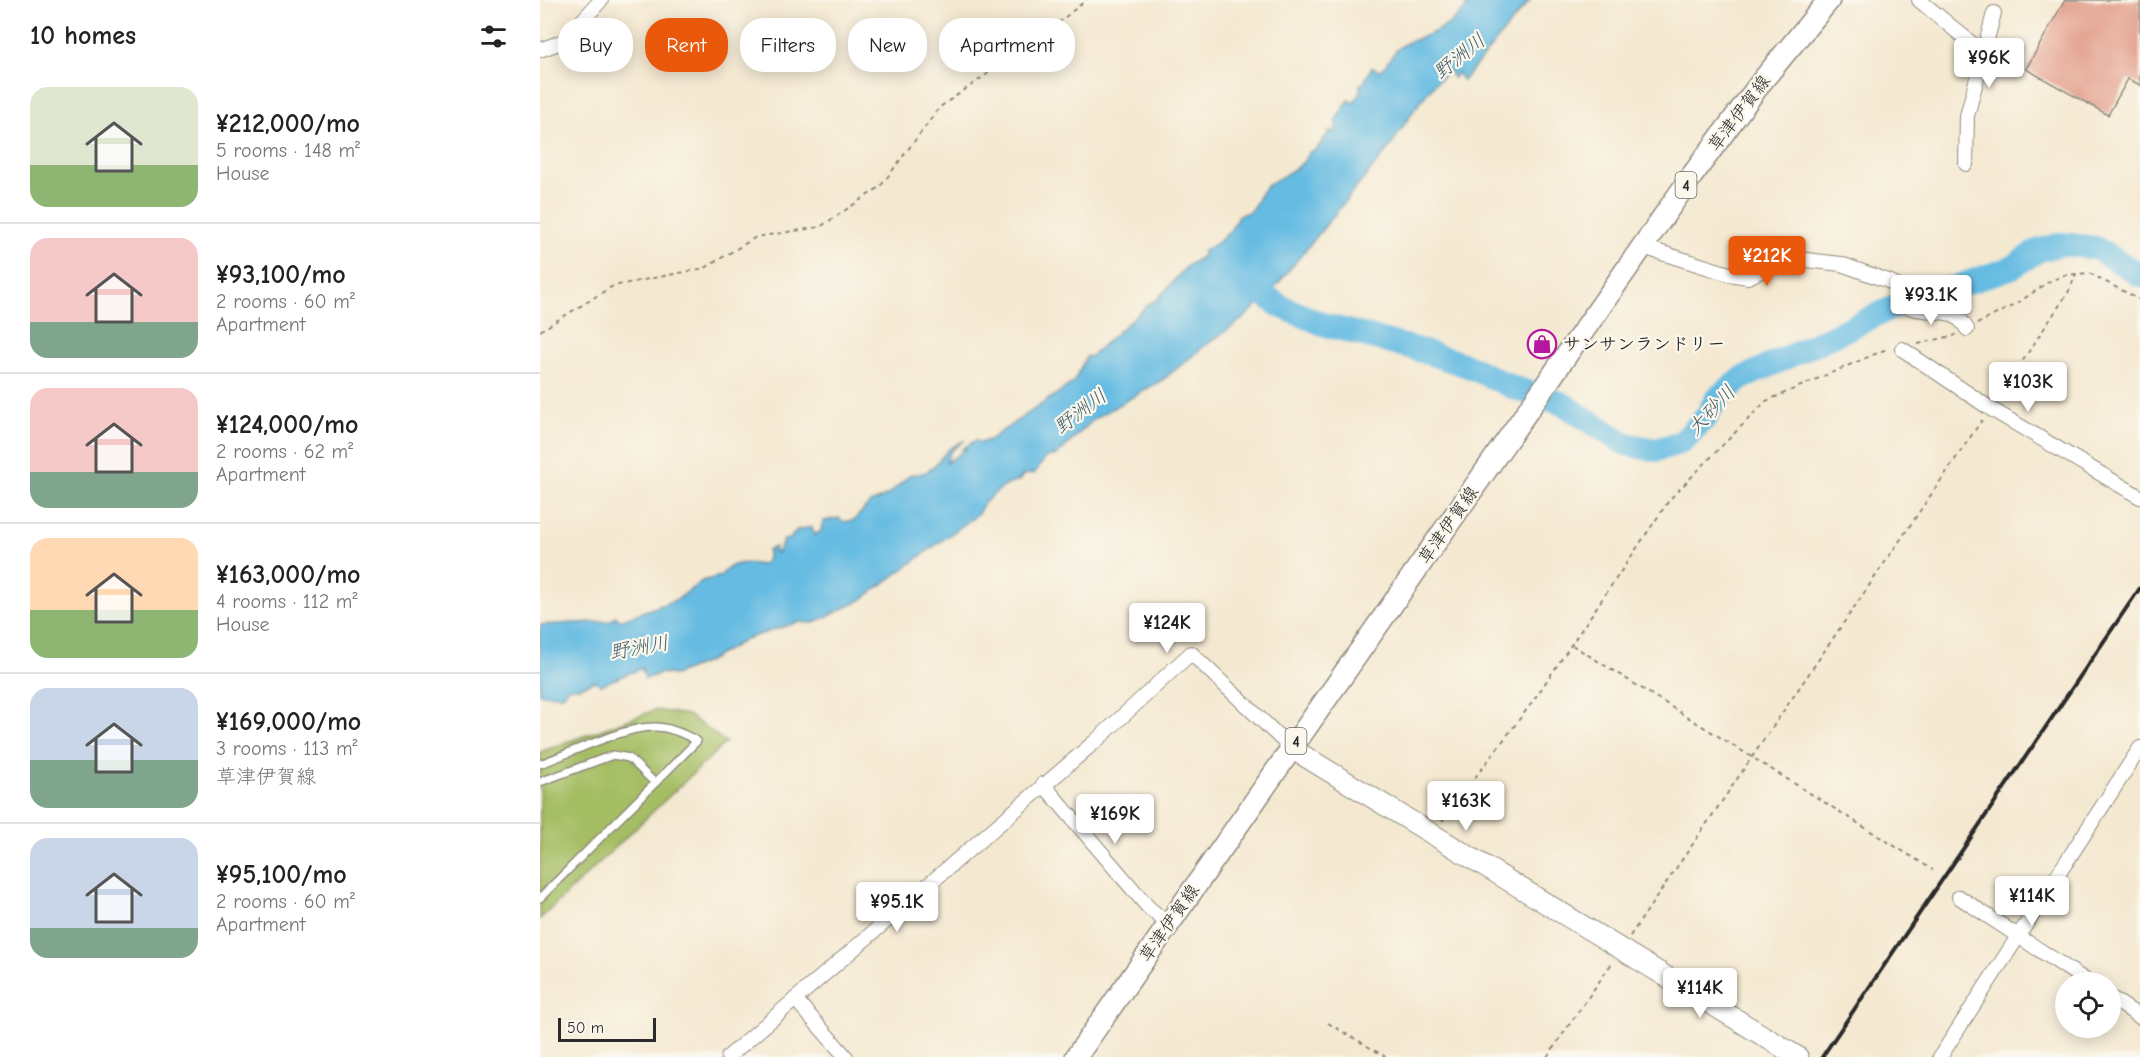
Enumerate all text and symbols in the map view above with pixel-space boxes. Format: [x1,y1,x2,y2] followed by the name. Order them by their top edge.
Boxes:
[558,18,633,72] chip: Buy
[645,18,728,72] chip: Rent
[740,18,836,72] chip: Filters
[848,18,927,72] chip: New
[939,18,1075,72] chip: Apartment
[477,20,510,53] icon: filters
[30,21,136,51] text: 10 homes
[1429,29,1490,84] water label: 野洲川
[1953,38,2025,89] pin: ¥96K
[1968,46,2010,69] text: ¥96K
[1704,71,1775,156] street label: 草津伊賀線
[216,109,360,139] text: ¥212,000/mo
[78,111,150,183] icon: home
[216,139,360,162] text: 5 rooms · 148 m²
[216,162,270,185] text: House
[1676,172,1696,198] road number: 4
[1725,236,1809,287] pin: ¥212K
[1743,244,1791,267] text: ¥212K
[216,260,346,290] text: ¥93,100/mo
[78,262,150,334] icon: home
[1882,275,1980,326] pin: ¥93.1K
[1905,283,1957,306] text: ¥93.1K
[216,290,355,313] text: 2 rooms · 60 m²
[216,313,306,336] text: Apartment
[1526,328,1558,360] shop icon: サンサンランドリー
[1563,334,1725,355] place label: サンサンランドリー
[1986,362,2070,413] pin: ¥103K
[2003,370,2053,393] text: ¥103K
[1682,381,1740,440] water label: 大砂川
[1049,384,1111,439] water label: 野洲川
[216,410,358,440] text: ¥124,000/mo
[78,412,150,484] icon: home
[216,440,353,463] text: 2 rooms · 62 m²
[216,463,306,486] text: Apartment
[1414,482,1483,568] street label: 草津伊賀線
[216,560,361,590] text: ¥163,000/mo
[78,562,150,634] icon: home
[216,590,357,613] text: 4 rooms · 112 m²
[1125,603,1209,654] pin: ¥124K
[1143,611,1191,634] text: ¥124K
[216,613,270,636] text: House
[608,631,671,664] water label: 野洲川
[216,707,361,737] text: ¥169,000/mo
[78,712,150,784] icon: home
[1286,728,1306,754] road number: 4
[216,737,357,760] text: 3 rooms · 113 m²
[216,765,316,788] text: 草津伊賀線
[1424,781,1508,832] pin: ¥163K
[1441,789,1491,812] text: ¥163K
[1073,794,1157,845] pin: ¥169K
[1090,802,1140,825] text: ¥169K
[216,860,347,890] text: ¥95,100/mo
[78,862,150,934] icon: home
[1990,876,2074,927] pin: ¥114K
[1135,880,1204,966] street label: 草津伊賀線
[848,882,946,933] pin: ¥95.1K
[2009,884,2055,907] text: ¥114K
[216,890,355,913] text: 2 rooms · 60 m²
[870,890,924,913] text: ¥95.1K
[216,913,306,936] text: Apartment
[1658,968,1742,1019] pin: ¥114K
[2055,972,2121,1038] map controls
[2055,972,2121,1038] button: locate
[1677,976,1723,999] text: ¥114K
[558,1015,656,1042] scale bar
[567,1019,604,1037] text: 50 m

